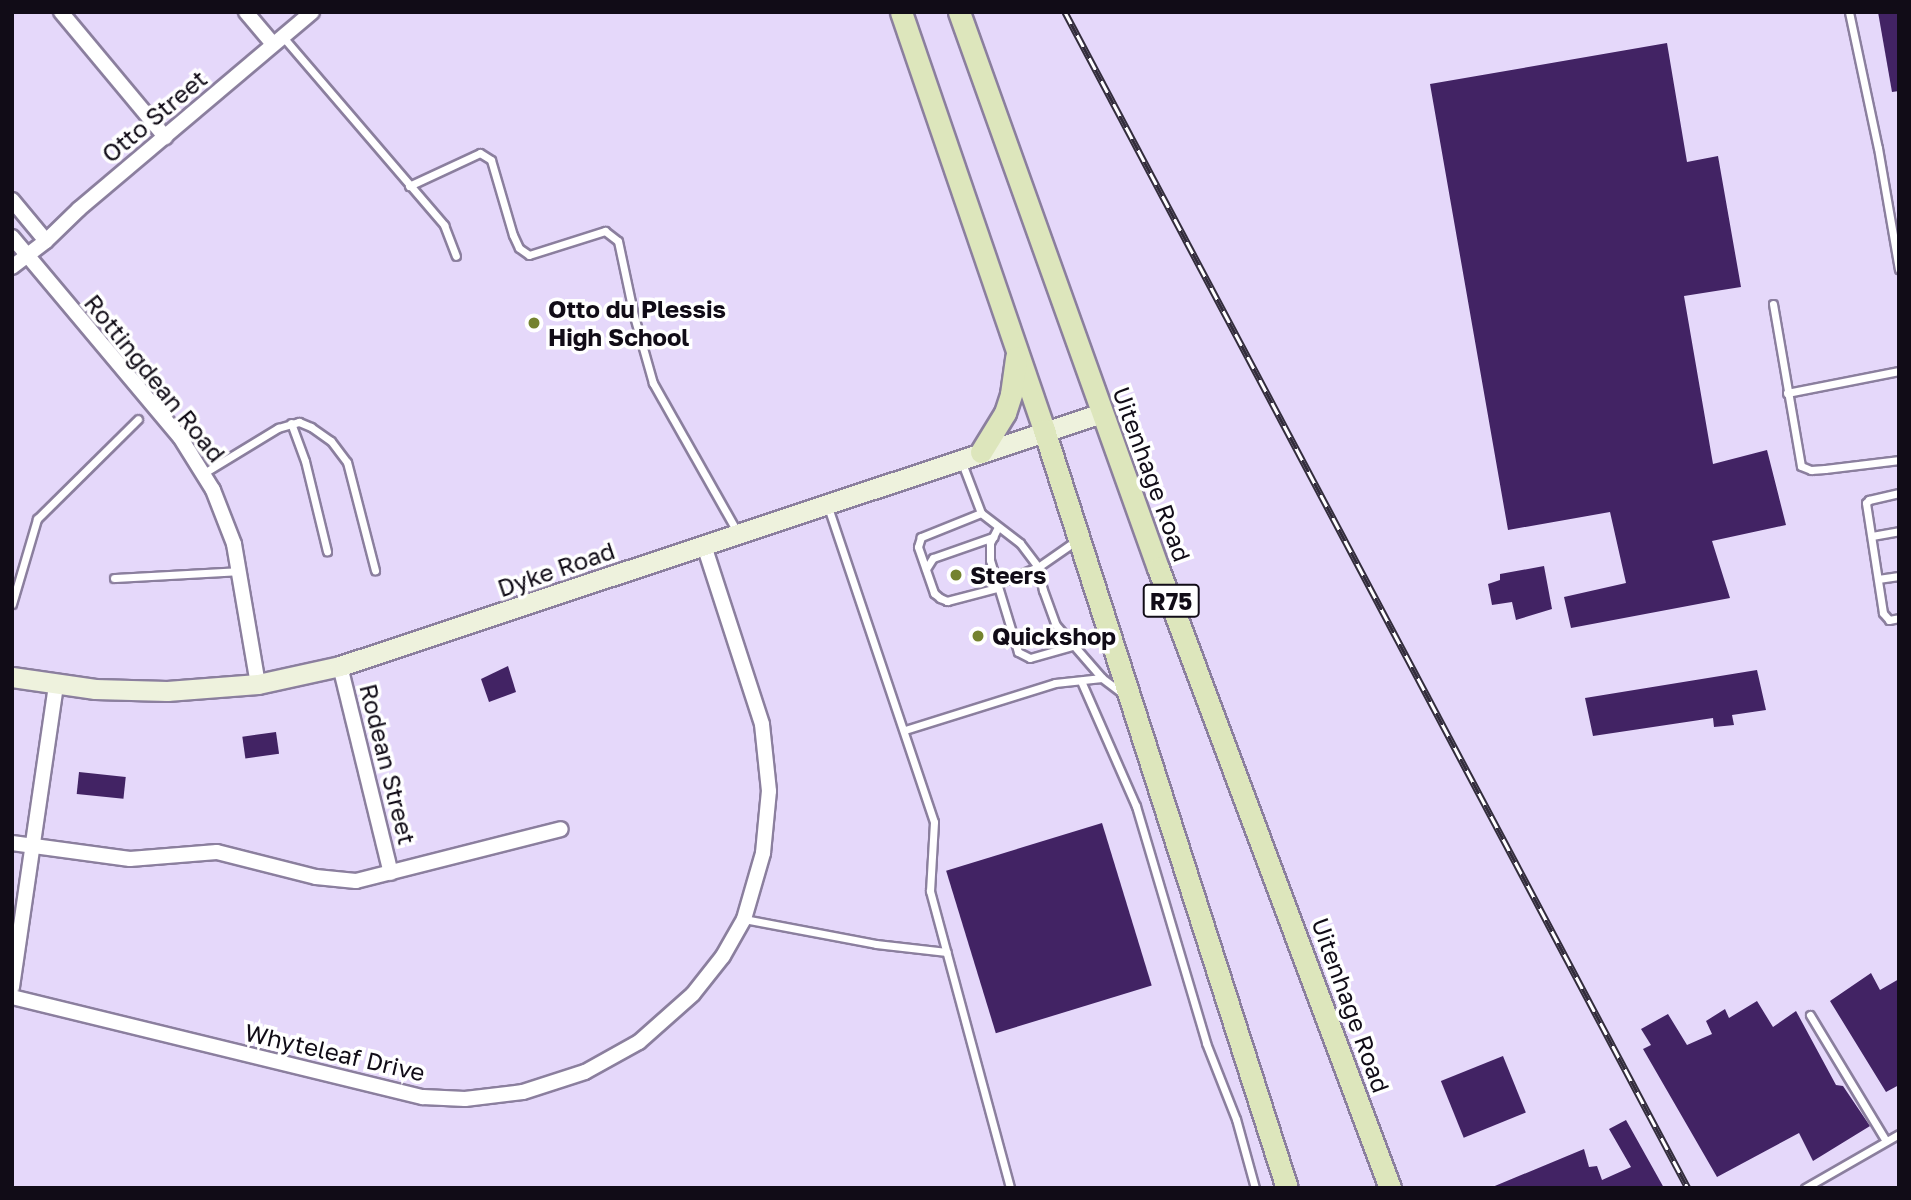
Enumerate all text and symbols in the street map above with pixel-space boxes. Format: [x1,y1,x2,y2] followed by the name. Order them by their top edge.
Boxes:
[96,64,212,168] street label: Otto Street
[79,288,231,468] street label: Rottingdean Road
[548,295,726,351] place label: Otto du Plessis High School
[526,315,542,331] marker: Otto du Plessis High School
[1107,383,1197,565] street label: Uitenhage Road
[494,536,618,602] street label: Dyke Road
[970,561,1047,589] place label: Steers
[948,567,964,583] marker: Steers
[1141,582,1201,621] road number: R75
[992,622,1116,650] place label: Quickshop
[970,628,986,644] marker: Quickshop
[354,681,422,847] street label: Rodean Street
[1306,914,1396,1096] street label: Uitenhage Road
[242,1017,428,1087] street label: Whyteleaf Drive

